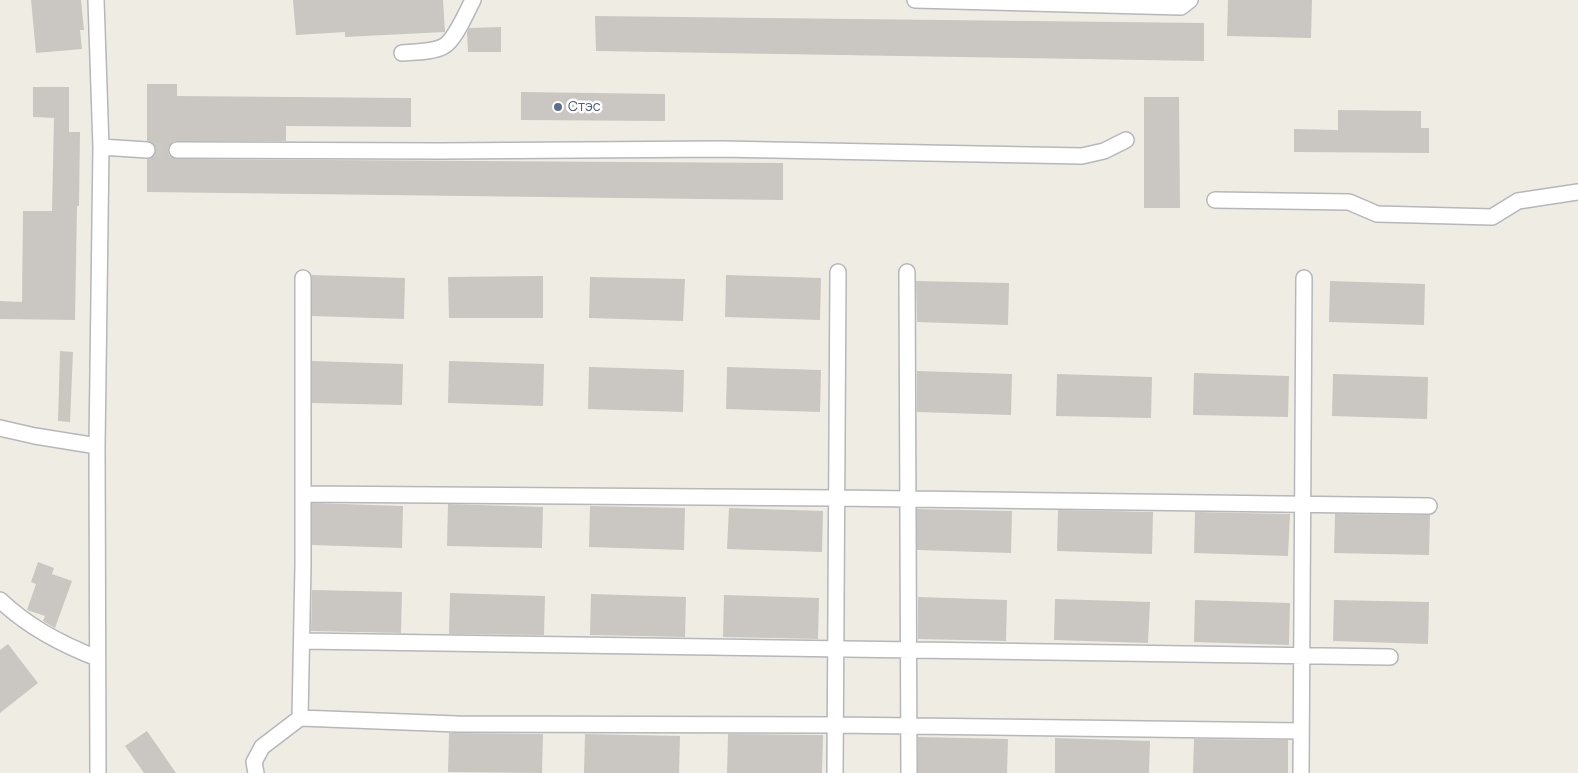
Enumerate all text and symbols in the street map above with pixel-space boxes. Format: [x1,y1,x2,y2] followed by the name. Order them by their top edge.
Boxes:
[568,99,600,115] place label: Стэс
[552,101,564,113] marker: Стэс

